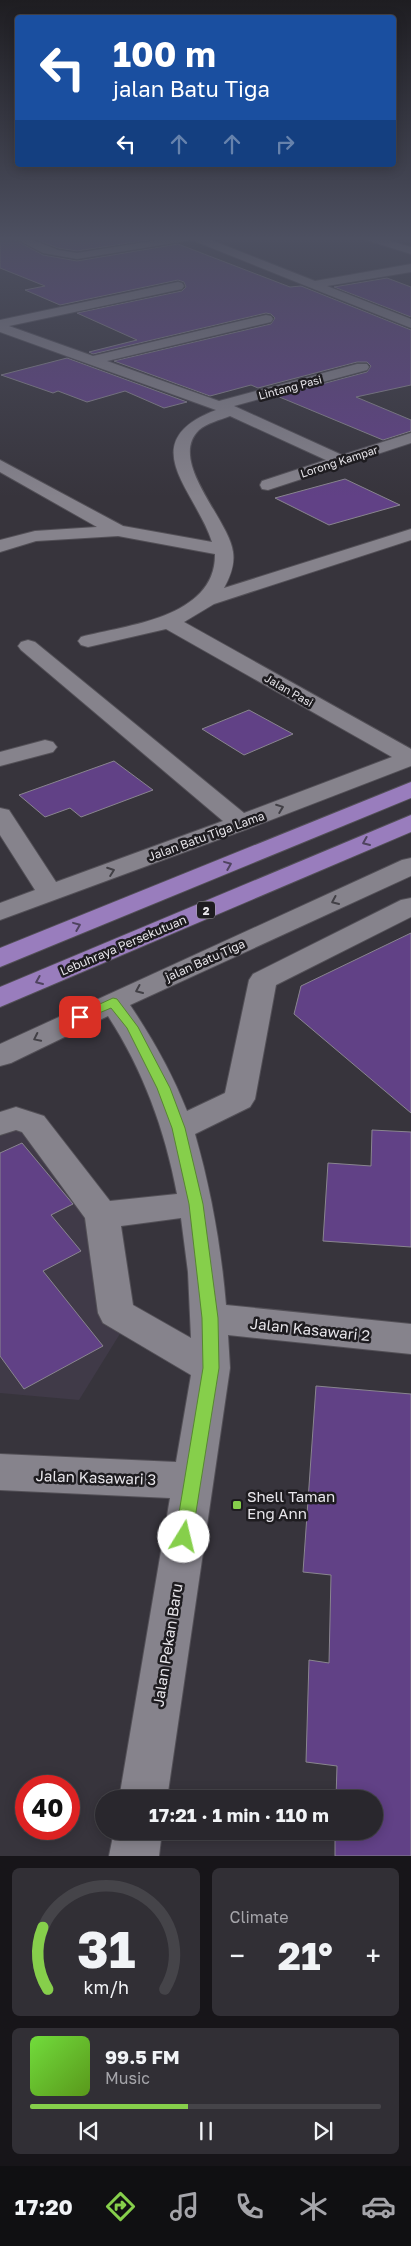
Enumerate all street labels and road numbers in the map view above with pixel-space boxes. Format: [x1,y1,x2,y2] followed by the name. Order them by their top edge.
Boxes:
[257,372,323,402] street label: Lintang Pasi
[299,442,380,480] street label: Lorong Kampar
[263,671,316,709] street label: Jalan Pasi
[146,808,266,864] street label: Jalan Batu Tiga Lama
[197,902,215,918] road number: 2
[58,912,188,978] street label: Lebuhraya Persekutuan
[162,936,247,985] street label: jalan Batu Tiga
[249,1314,371,1344] street label: Jalan Kasawari 2
[35,1466,157,1488] street label: Jalan Kasawari 3
[148,1582,186,1708] street label: Jalan Pekan Baru

